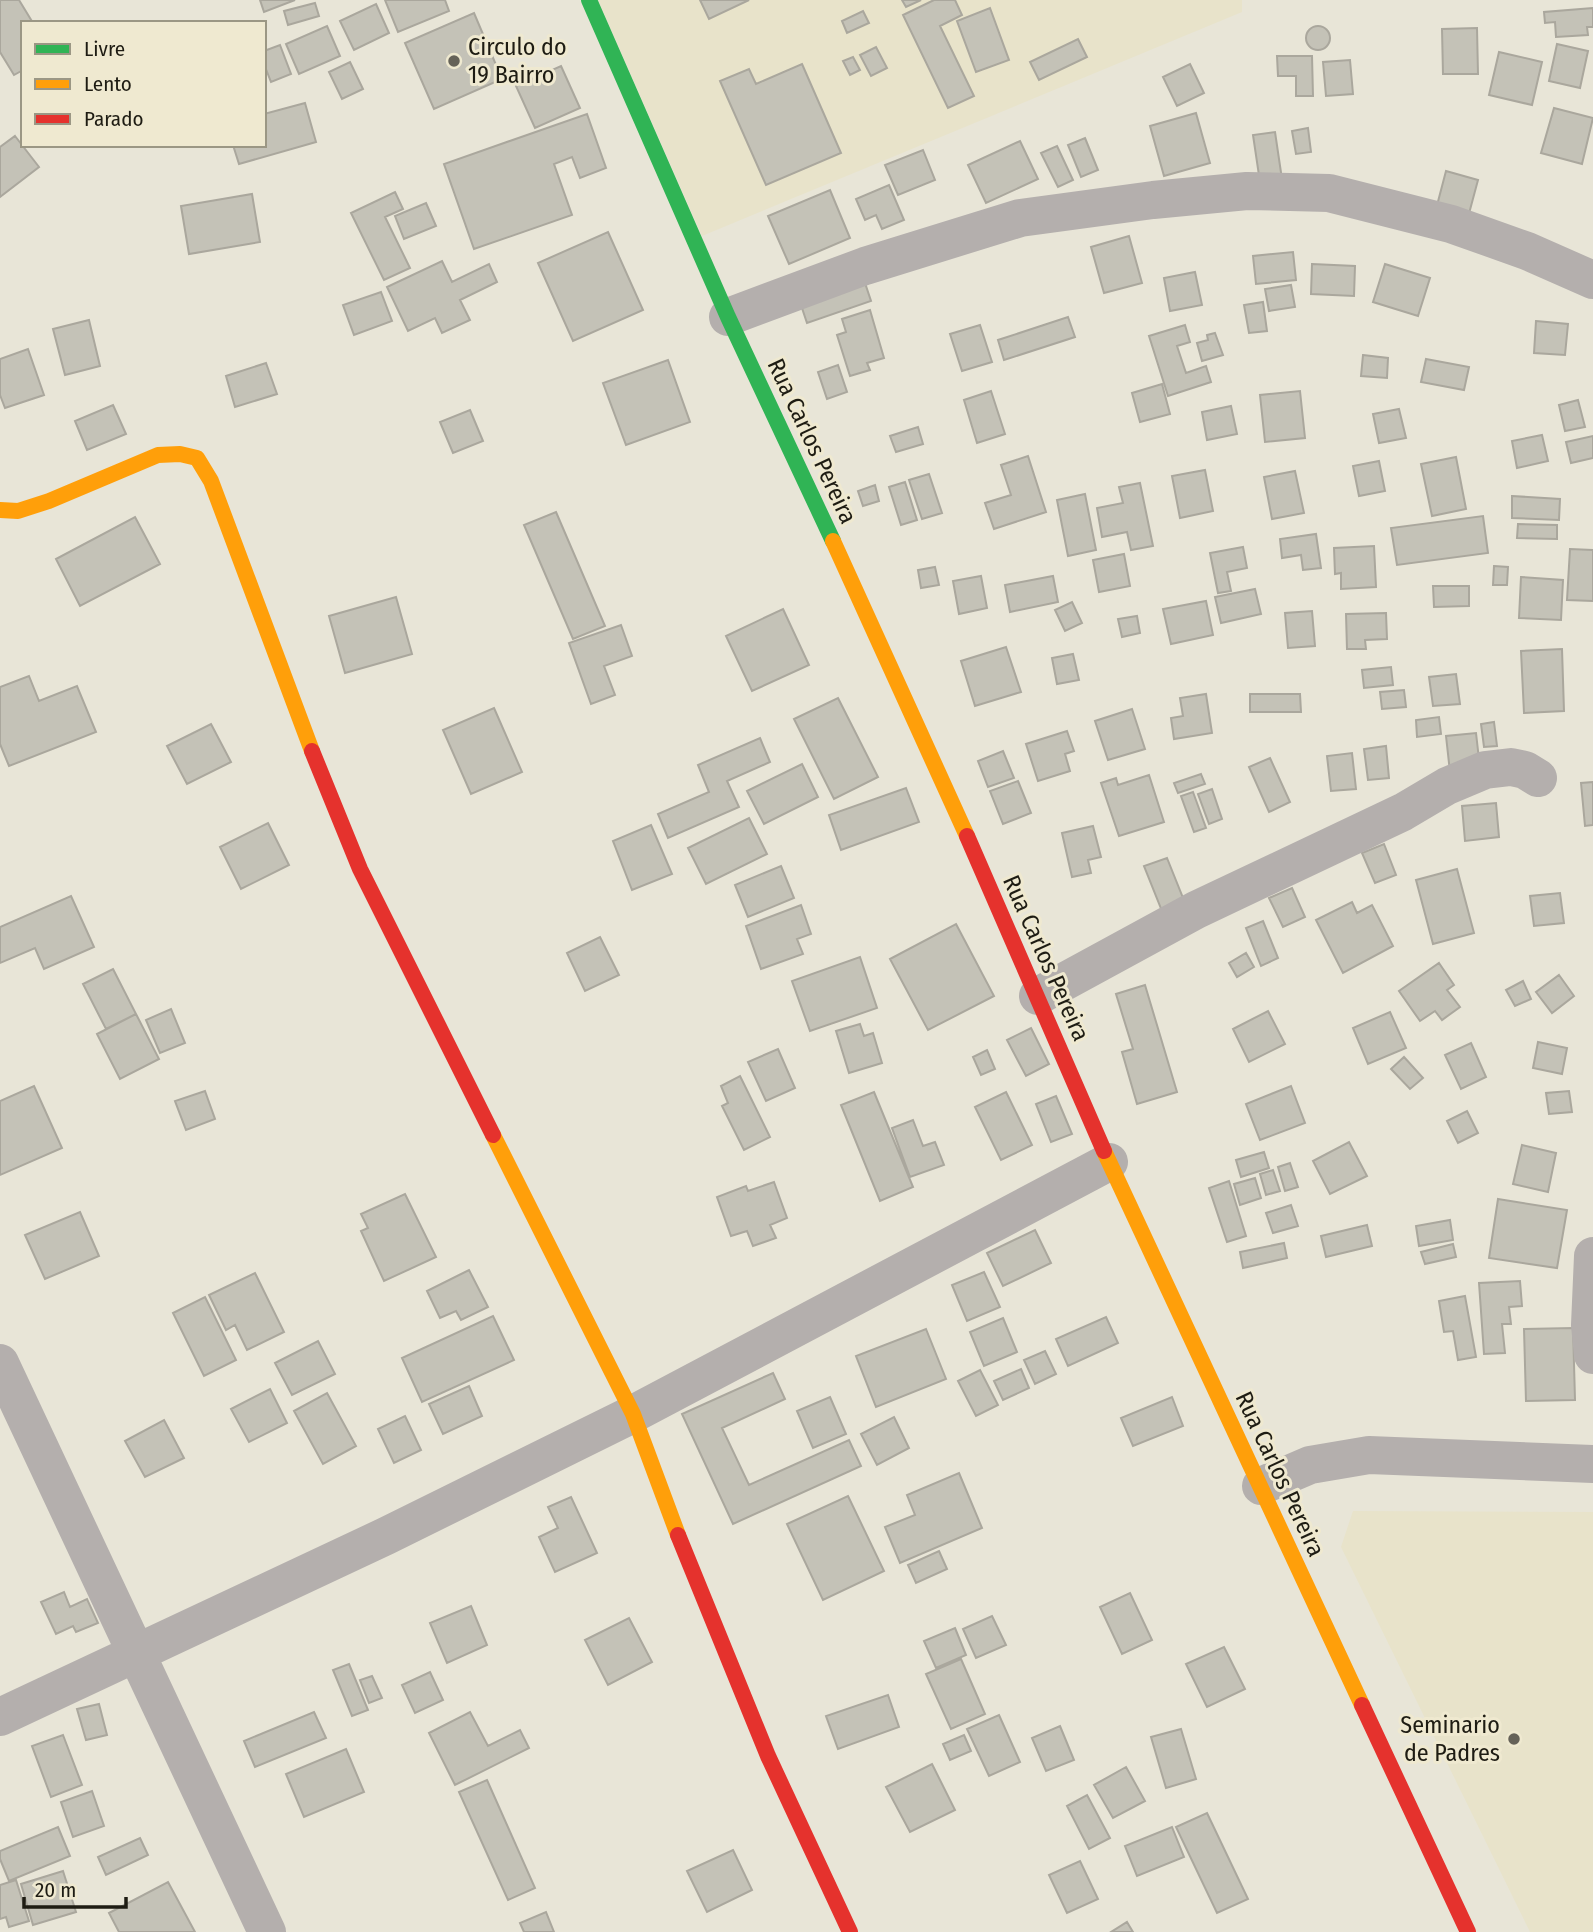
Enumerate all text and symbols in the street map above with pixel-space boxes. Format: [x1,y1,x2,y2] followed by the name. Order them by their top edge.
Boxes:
[21,21,266,147] legend
[468,33,567,89] place label: Circulo do 19 Bairro
[84,36,125,62] text: Livre
[446,53,462,69] marker: Circulo do 19 Bairro
[84,71,132,97] text: Lento
[84,106,143,132] text: Parado
[762,354,862,528] street label: Rua Carlos Pereira
[997,871,1095,1045] street label: Rua Carlos Pereira
[1230,1387,1330,1561] street label: Rua Carlos Pereira
[1400,1711,1500,1767] place label: Seminario de Padres
[1506,1731,1522,1747] marker: Seminario de Padres
[24,1866,126,1910] scale bar
[35,1877,76,1903] text: 20 m

